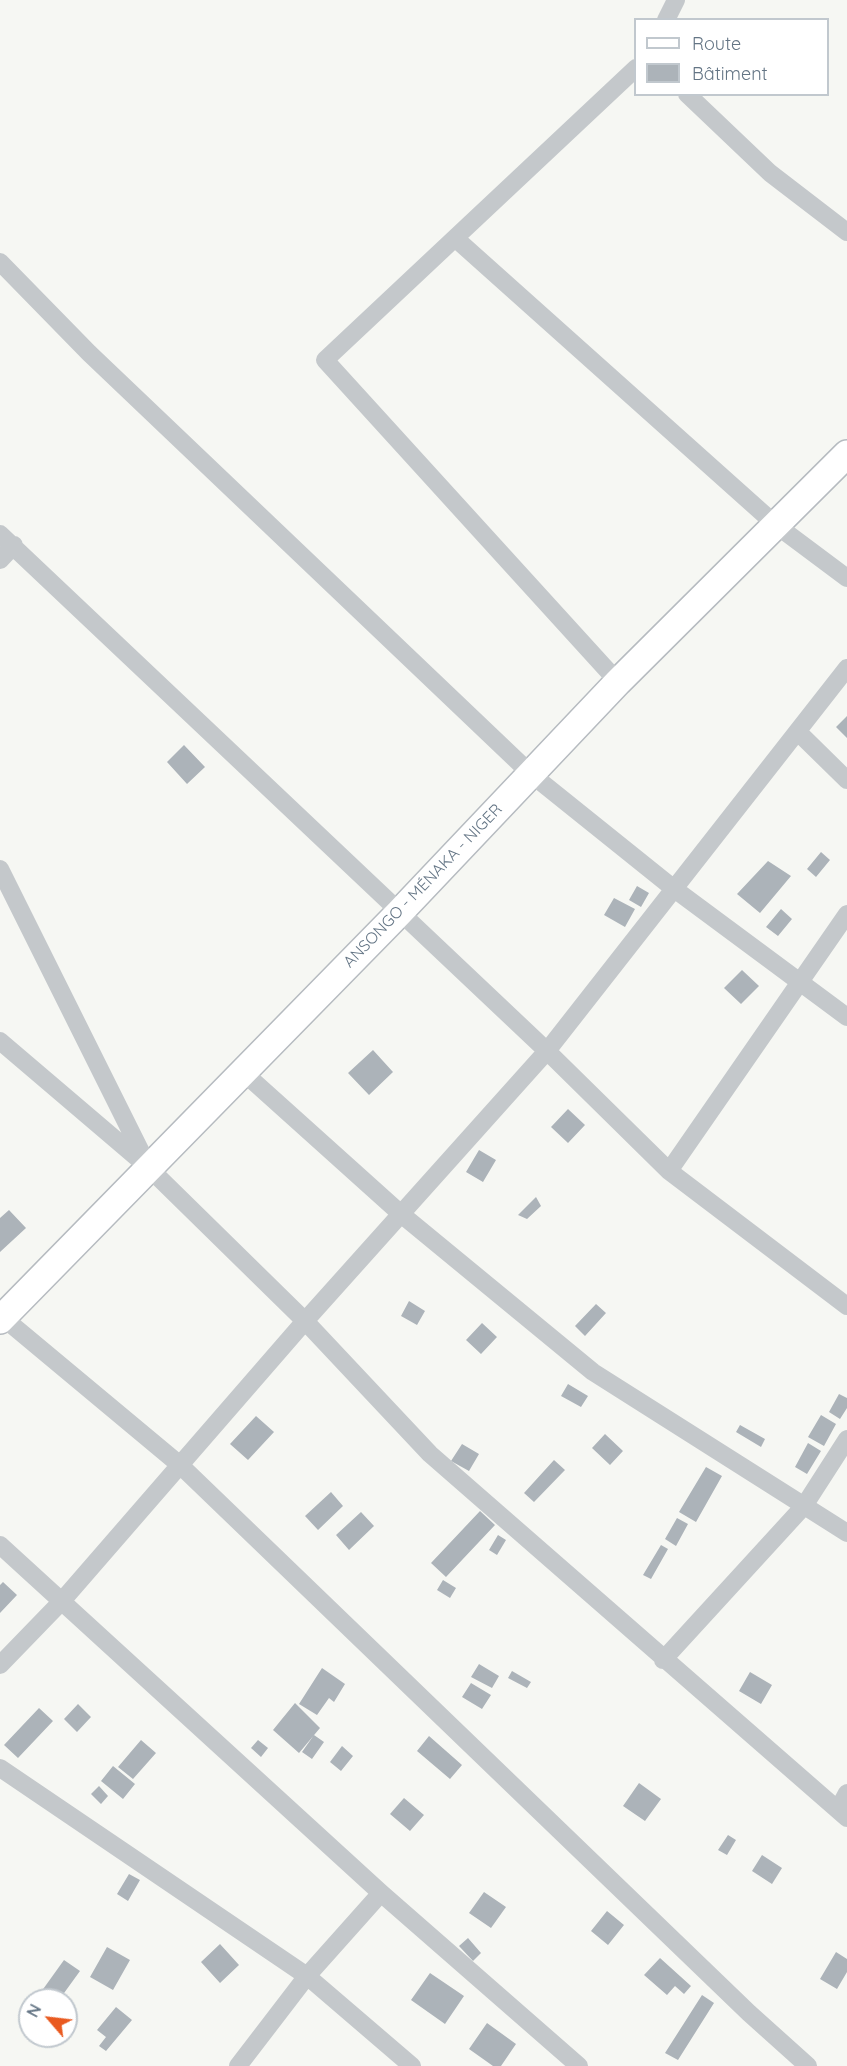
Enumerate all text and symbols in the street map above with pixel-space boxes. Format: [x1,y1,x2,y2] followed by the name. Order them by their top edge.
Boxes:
[634,18,829,96] legend
[692,32,741,55] text: Route
[692,62,768,85] text: Bâtiment
[340,800,506,972] street label: ANSONGO - MÉNAKA - NIGER
[18,1988,78,2048] north arrow
[22,2001,45,2020] text: N

